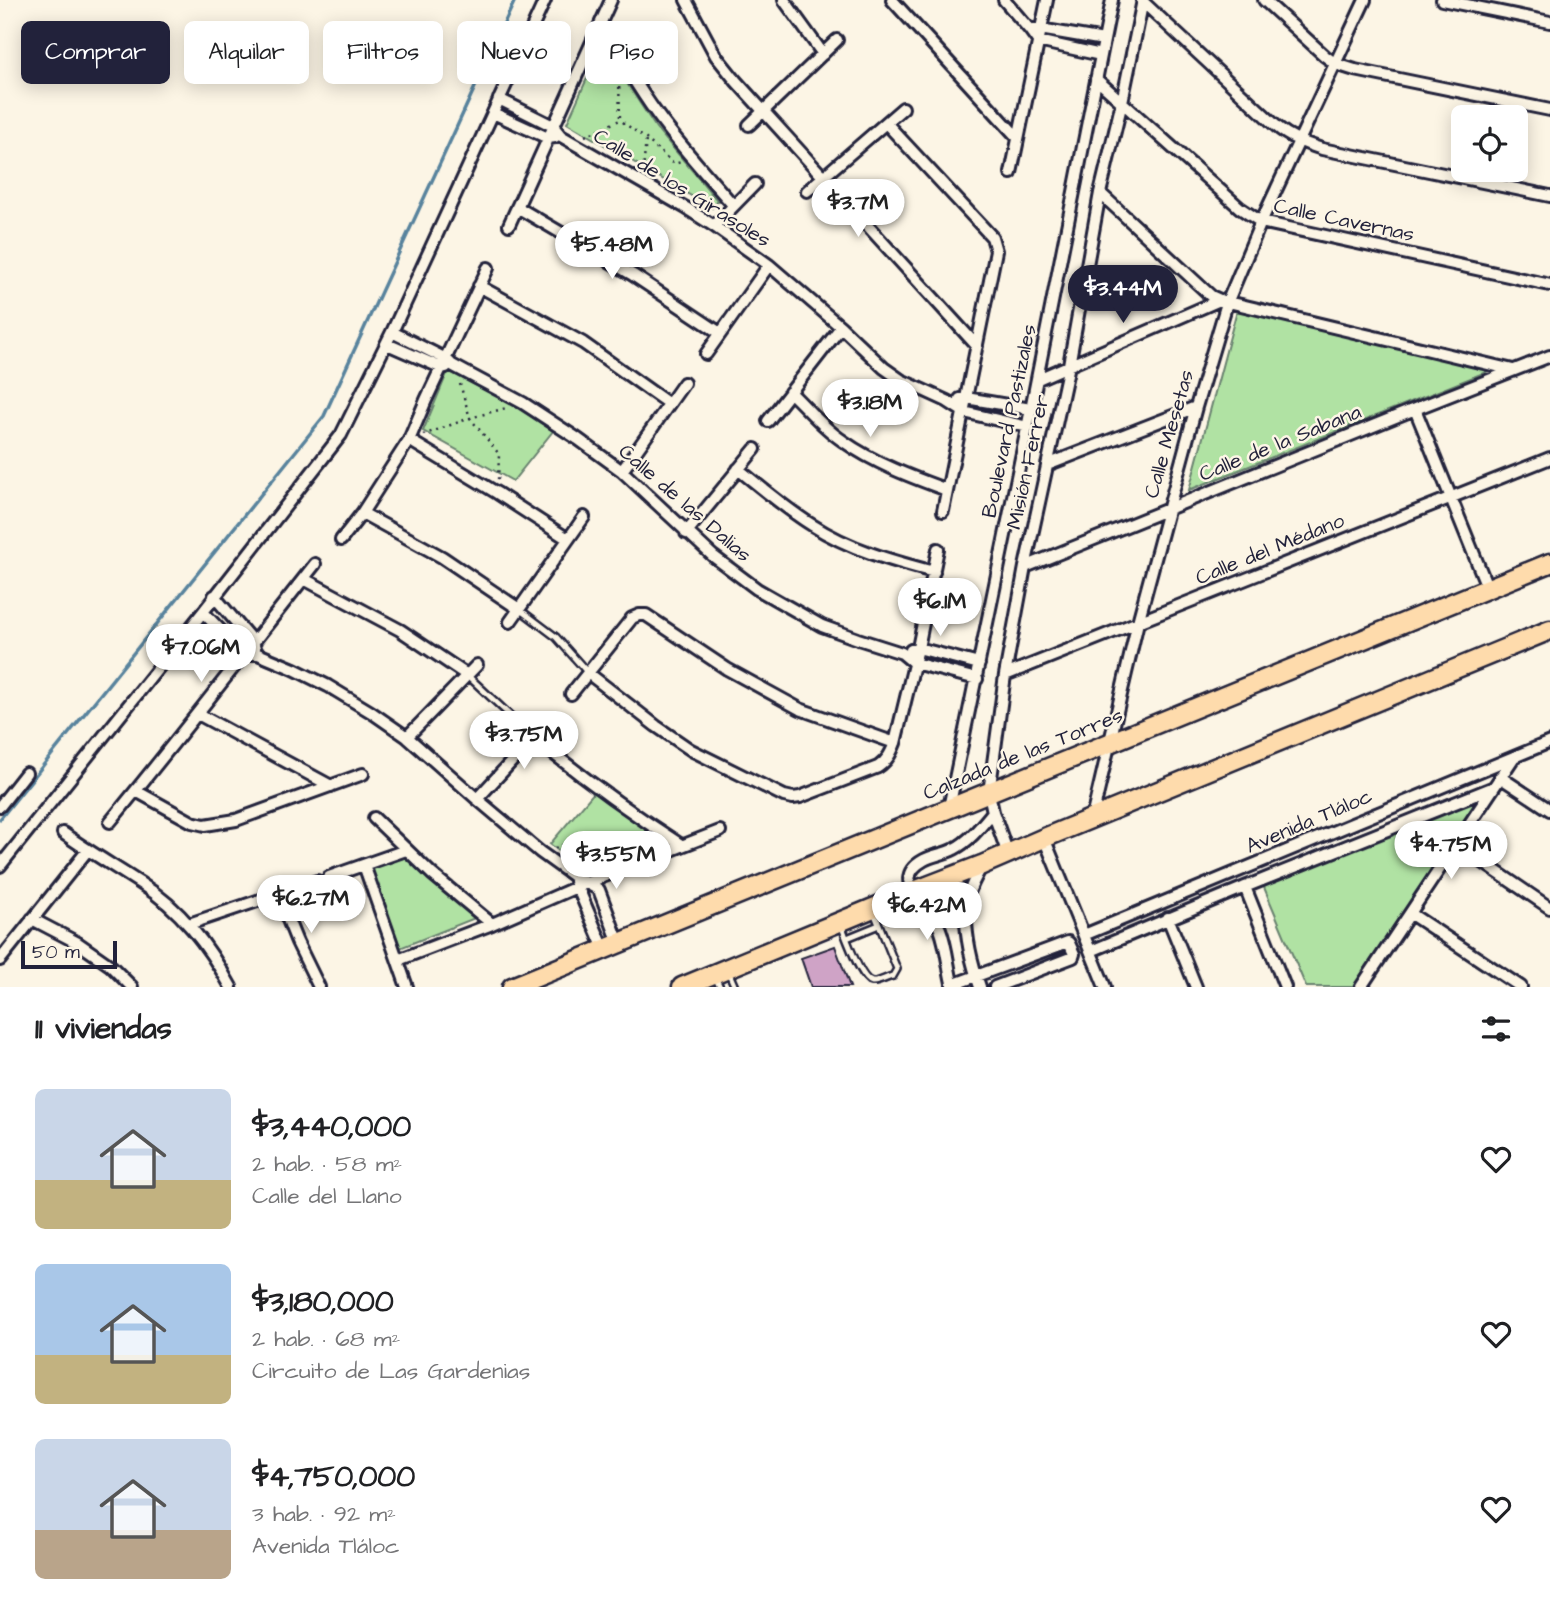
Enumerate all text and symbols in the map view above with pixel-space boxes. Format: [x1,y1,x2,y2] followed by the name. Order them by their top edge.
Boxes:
[21,21,170,84] chip: Comprar
[184,21,309,84] chip: Alquilar
[323,21,443,84] chip: Filtros
[457,21,571,84] chip: Nuevo
[585,21,678,84] chip: Piso
[1451,105,1528,182] map controls
[1451,105,1528,182] button: locate
[588,122,776,254] street label: Calle de los Girasoles
[809,180,907,239] pin: $3.7M
[828,186,888,218] text: $3.7M
[1271,191,1417,249] street label: Calle Cavernas
[555,222,669,281] pin: $5.48M
[571,228,653,260] text: $5.48M
[1066,266,1180,325] pin: $3.44M
[1084,272,1162,304] text: $3.44M
[974,322,1044,520] street label: Boulevard Pastizales
[1137,366,1201,502] street label: Calle Mesetas
[813,380,927,439] pin: $3.18M
[838,386,902,418] text: $3.18M
[1000,392,1057,532] street label: Misión Ferrer
[1195,397,1366,489] street label: Calle de la Sabana
[612,437,758,569] street label: Calle de las Dalias
[1191,506,1349,592] street label: Calle del Médano
[891,578,989,638] pin: $6.1M
[914,585,966,617] text: $6.1M
[144,624,258,684] pin: $7.06M
[162,631,240,663] text: $7.06M
[919,701,1127,807] street label: Calzada de las Torres
[467,712,581,771] pin: $3.75M
[485,718,563,750] text: $3.75M
[1241,781,1377,861] street label: Avenida Tláloc
[1394,822,1508,881] pin: $4.75M
[1410,828,1492,860] text: $4.75M
[559,832,673,891] pin: $3.55M
[576,838,656,870] text: $3.55M
[254,876,368,935] pin: $6.27M
[273,882,349,914] text: $6.27M
[870,883,984,942] pin: $6.42M
[888,889,966,921] text: $6.42M
[21,938,117,970] scale bar
[32,939,80,966] text: 50 m
[35,1008,172,1050] text: 11 viviendas
[1477,1010,1515,1048] icon: filters
[252,1106,411,1148] text: $3,440,000
[91,1117,175,1201] icon: home
[1477,1140,1515,1178] icon: heart
[252,1148,402,1180] text: 2 hab. · 58 m²
[252,1180,402,1212] text: Calle del Llano
[252,1281,394,1323] text: $3,180,000
[91,1292,175,1376] icon: home
[1477,1315,1515,1353] icon: heart
[252,1323,400,1355] text: 2 hab. · 68 m²
[252,1355,530,1387] text: Circuito de Las Gardenias
[252,1456,415,1498] text: $4,750,000
[91,1467,175,1551] icon: home
[1477,1490,1515,1528] icon: heart
[252,1498,396,1530] text: 3 hab. · 92 m²
[252,1530,400,1562] text: Avenida Tláloc

